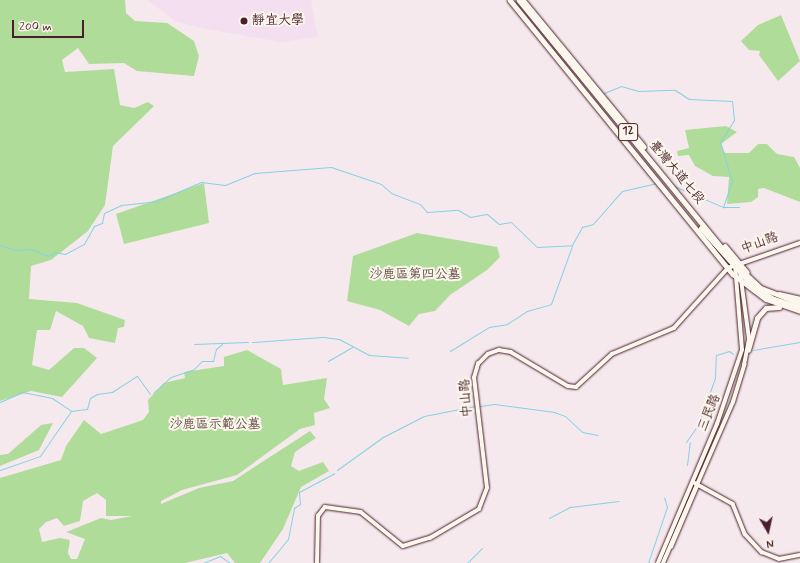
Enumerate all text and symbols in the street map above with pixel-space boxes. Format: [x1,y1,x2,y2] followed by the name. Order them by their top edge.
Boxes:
[14,12,86,38] scale bar
[252,13,304,29] place label: 靜宜大學
[239,16,249,26] marker: 靜宜大學
[19,19,52,35] text: 200 m
[618,122,638,142] road number: 12
[645,138,707,208] street label: 臺灣大道七段
[739,230,781,258] street label: 中山路
[370,267,460,283] park label: 沙鹿區第四公墓
[458,378,476,418] street label: 中山路
[695,392,725,434] street label: 三民路
[170,417,260,433] park label: 沙鹿區示範公墓
[748,511,788,551] north arrow
[765,535,775,550] text: N

